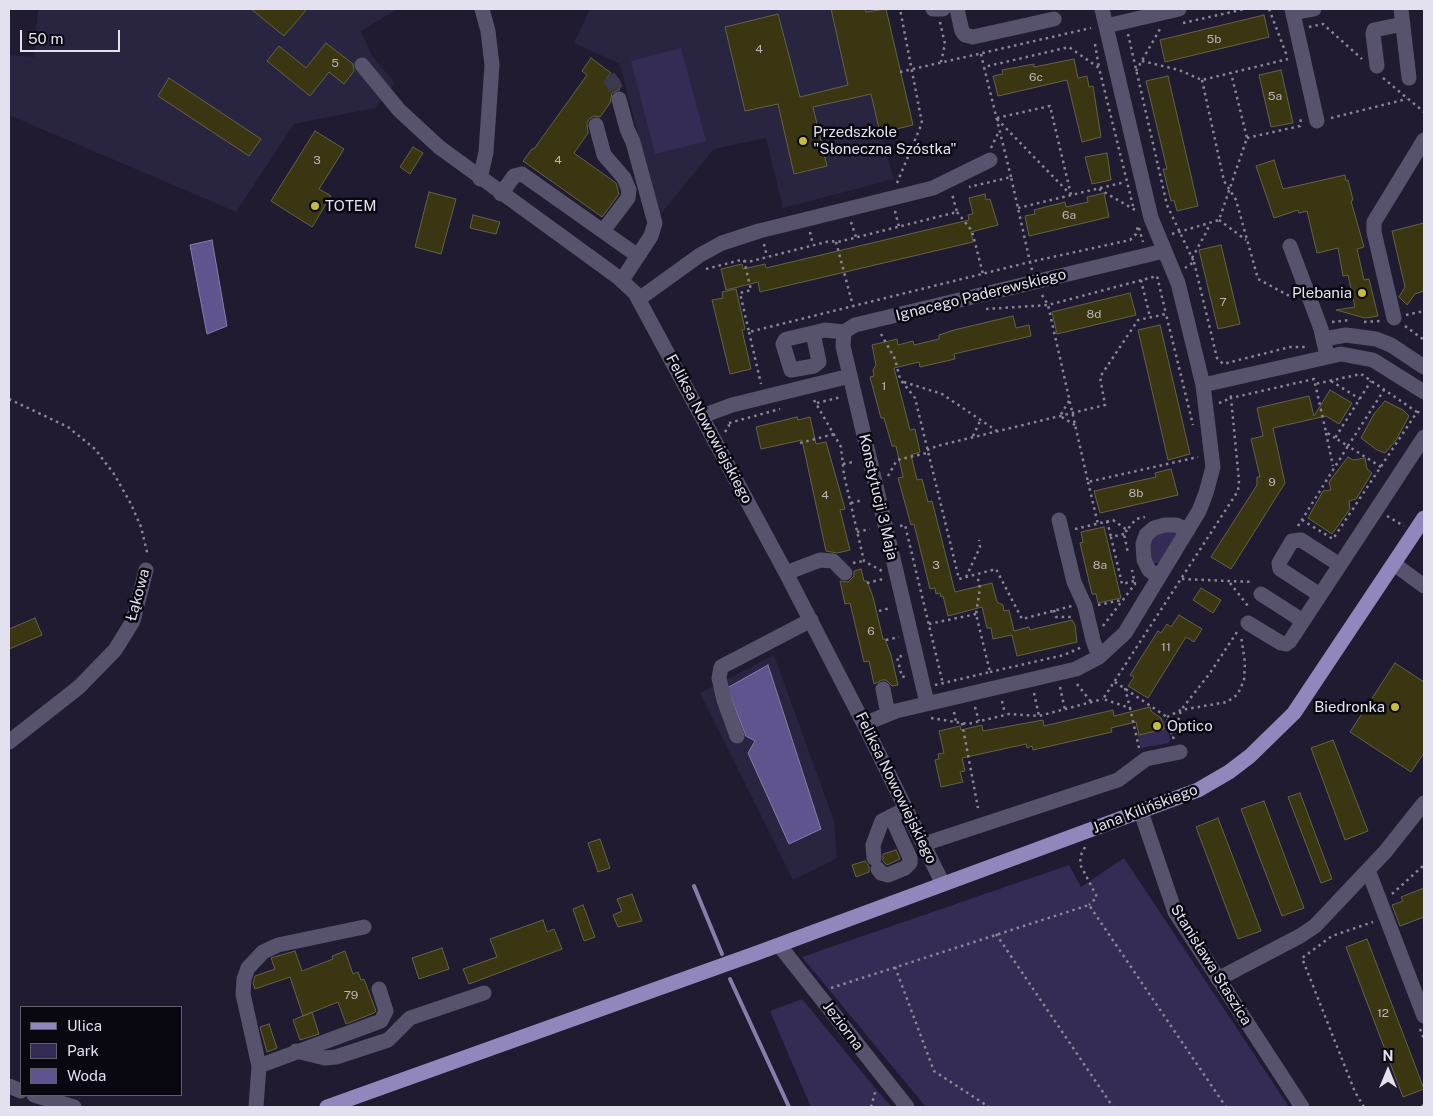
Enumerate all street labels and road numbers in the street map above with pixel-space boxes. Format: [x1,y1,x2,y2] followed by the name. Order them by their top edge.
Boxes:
[894,265,1068,325] street label: Ignacego Paderewskiego
[662,351,756,507] street label: Feliksa Nowowiejskiego
[855,432,901,562] street label: Konstytucji 3 Maja
[122,567,154,623] street label: Łąkowa
[851,709,941,867] street label: Feliksa Nowowiejskiego
[1090,781,1200,837] street label: Jana Kilińskiego
[1167,901,1255,1029] street label: Stanisława Staszica
[819,998,867,1054] street label: Jeziorna

